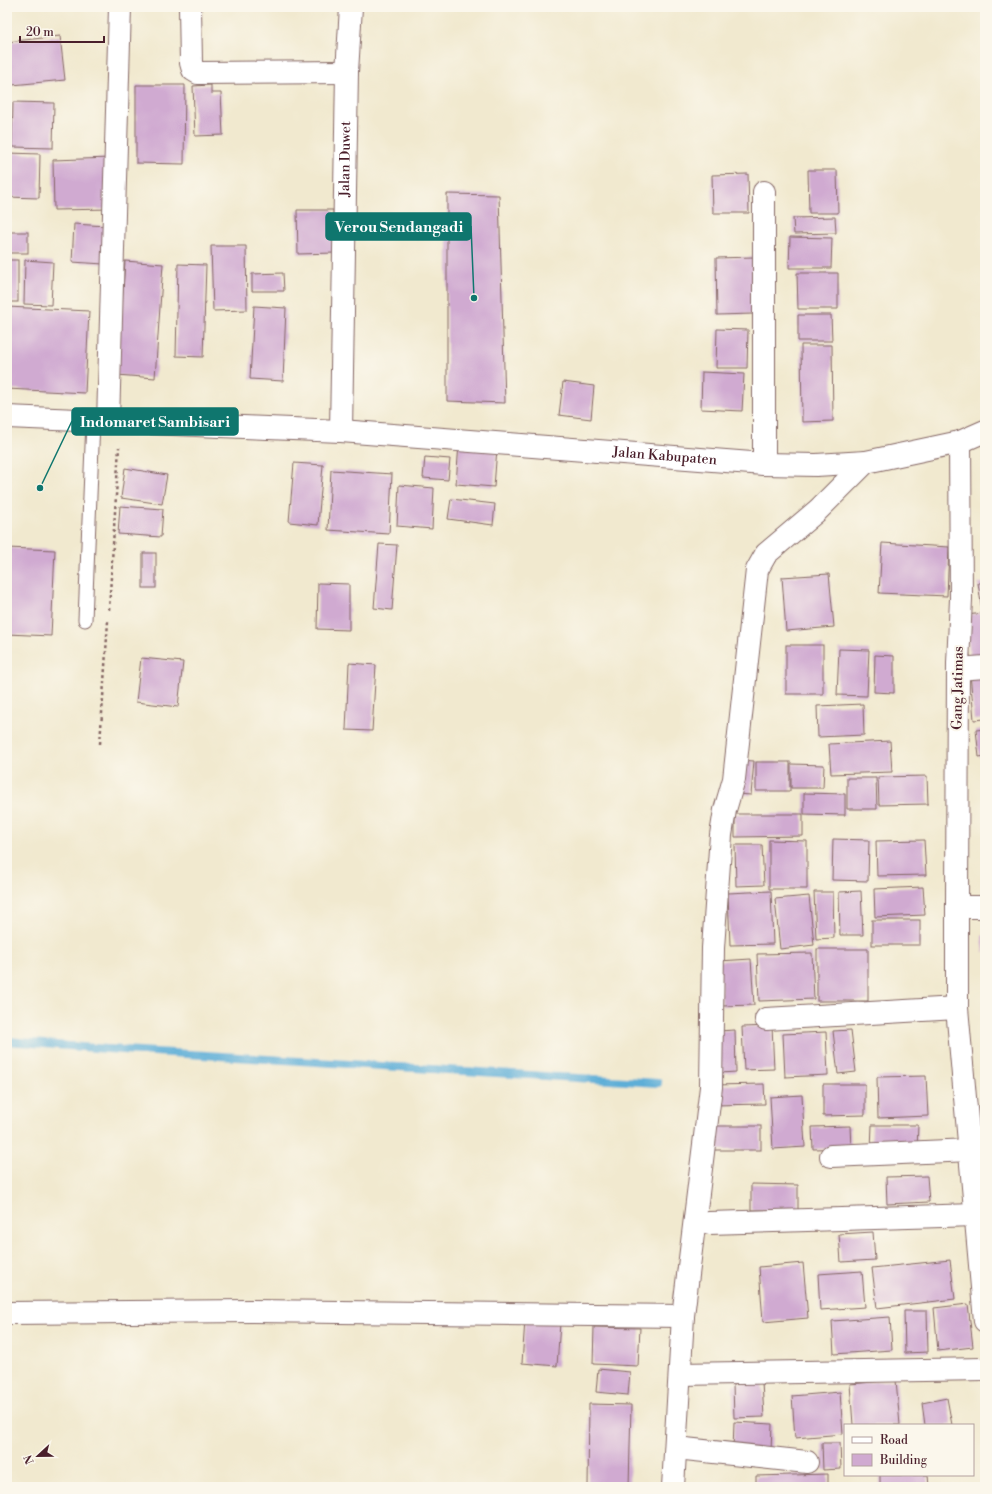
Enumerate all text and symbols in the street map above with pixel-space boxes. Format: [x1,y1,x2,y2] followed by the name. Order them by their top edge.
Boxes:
[20,18,104,44] scale bar
[26,25,54,40] text: 20 m
[336,121,355,198] street label: Jalan Duwet
[326,213,471,240] callout: Verou Sendangadi
[334,218,463,237] text: Verou Sendangadi
[72,408,238,435] callout: Indomaret Sambisari
[80,413,230,432] text: Indomaret Sambisari
[611,443,718,469] street label: Jalan Kabupaten
[948,646,968,730] street label: Gang Jatimas
[844,1424,974,1476] legend
[880,1433,908,1448] text: Road
[18,1436,58,1476] north arrow
[21,1452,38,1466] text: N
[879,1453,928,1468] text: Building

